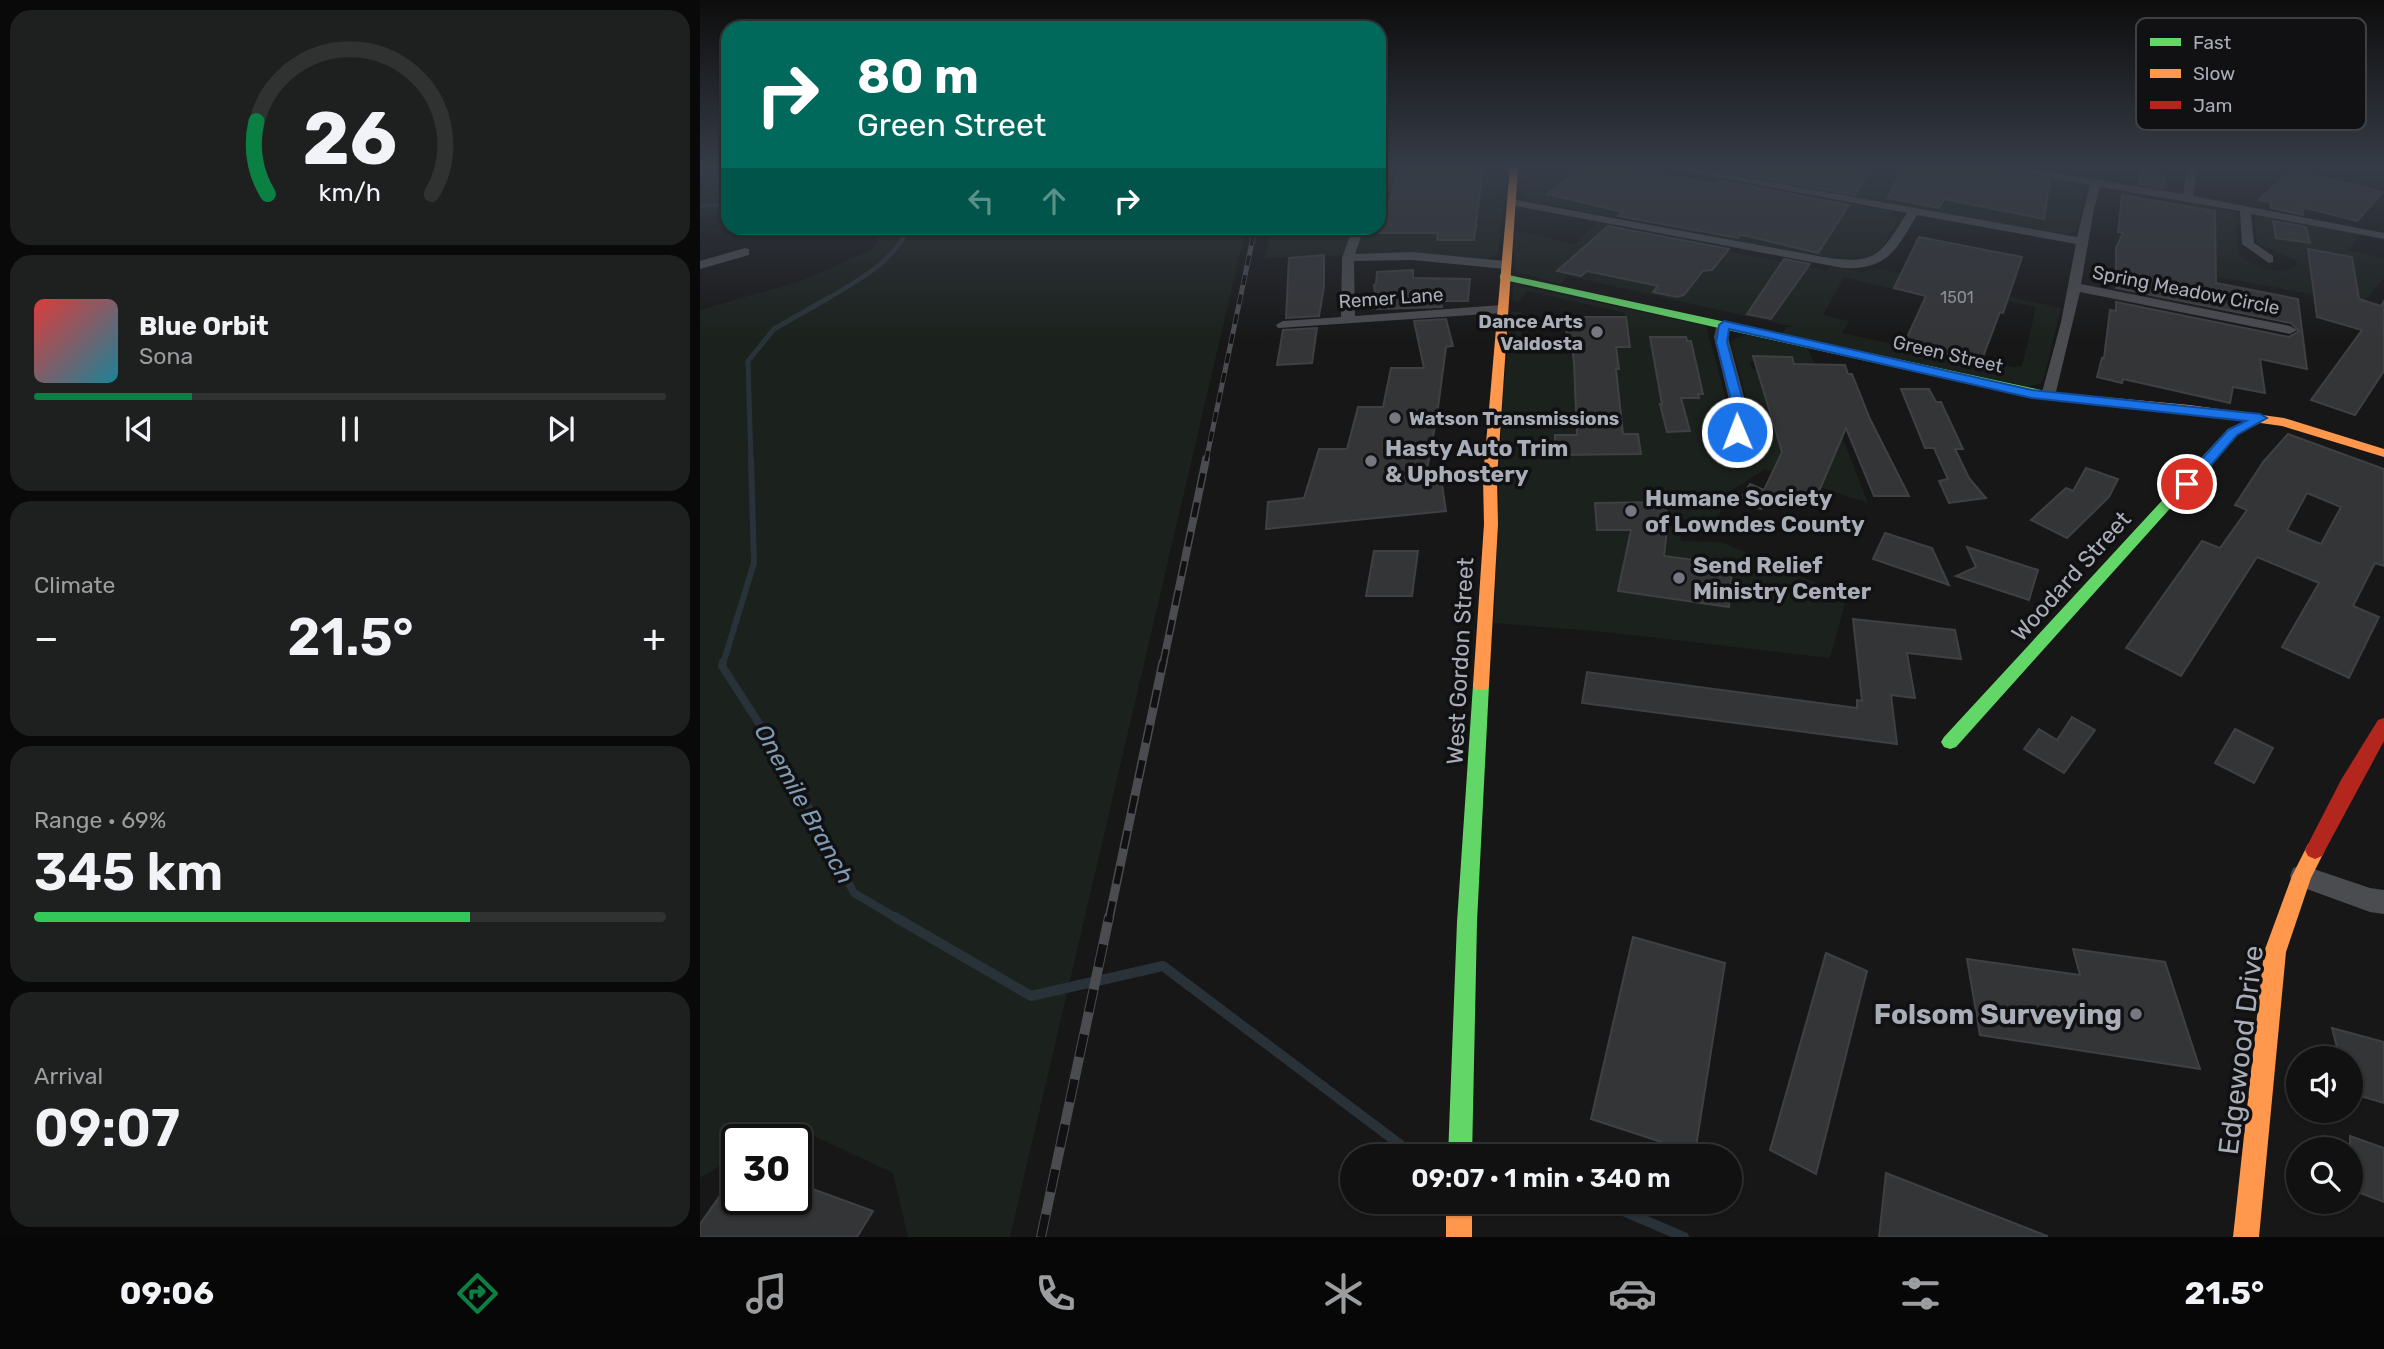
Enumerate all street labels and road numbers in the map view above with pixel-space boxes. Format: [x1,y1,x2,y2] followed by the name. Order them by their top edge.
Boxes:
[2090,261,2282,319] street label: Spring Meadow Circle
[1338,283,1444,313] street label: Remer Lane
[1891,330,2006,378] street label: Green Street
[2005,505,2137,647] street label: Woodard Street
[1441,557,1479,765] street label: West Gordon Street
[2212,943,2270,1157] street label: Edgewood Drive

